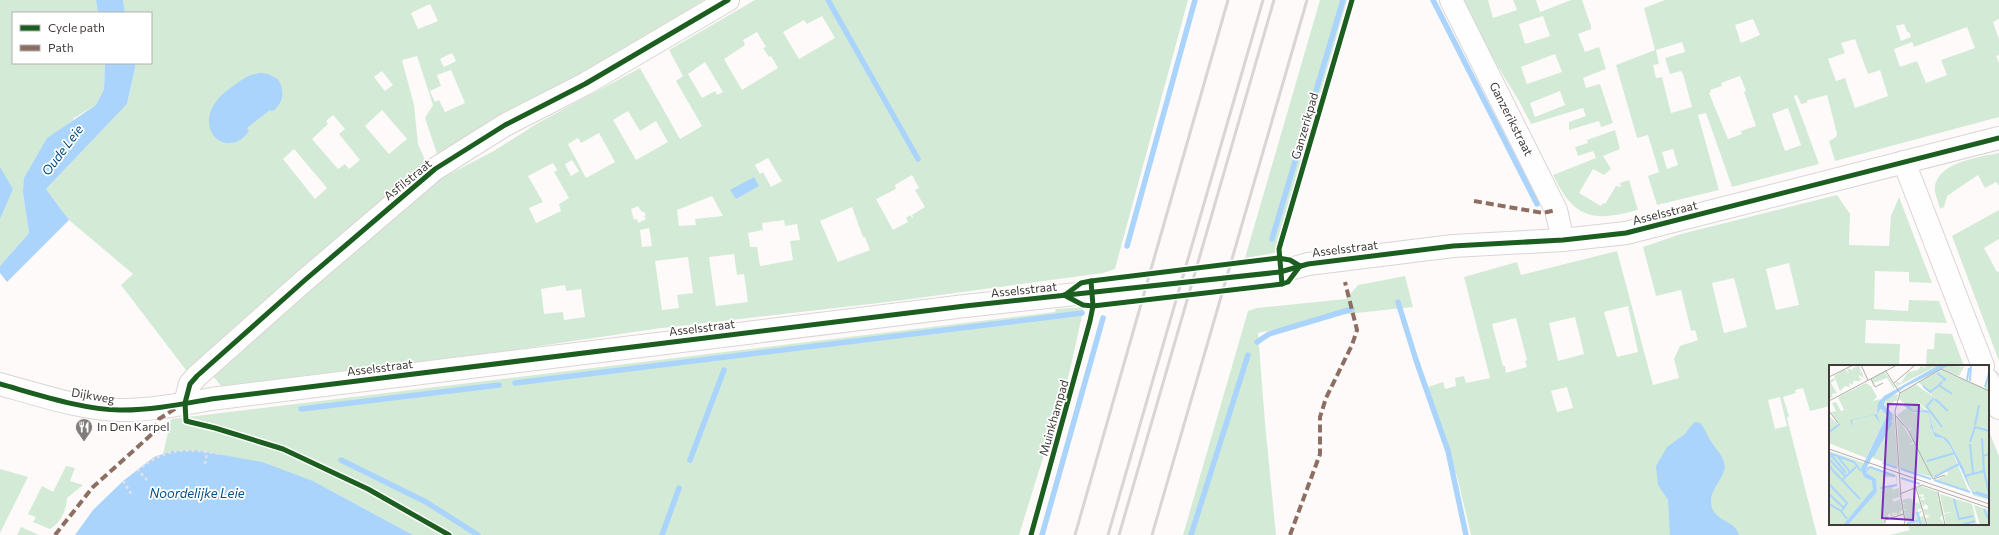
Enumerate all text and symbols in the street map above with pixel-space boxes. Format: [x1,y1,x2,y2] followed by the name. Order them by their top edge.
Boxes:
[12,12,152,64] legend
[48,20,105,34] text: Cycle path
[48,40,74,54] text: Path
[1487,79,1537,158] street label: Ganzerikstraat
[1288,91,1320,161] street label: Ganzerikpad
[38,121,86,178] water label: Oude Leie
[381,156,434,203] street label: Asfilstraat
[1631,197,1699,227] street label: Asselsstraat
[1311,237,1379,259] street label: Asselsstraat
[990,279,1058,299] street label: Asselsstraat
[668,316,736,338] street label: Asselsstraat
[346,356,414,378] street label: Asselsstraat
[1829,365,1989,525] inset map
[1035,378,1071,457] street label: Muinkhampad
[70,384,116,406] street label: Dijkweg
[74,417,94,442] restaurant icon: In Den Karpel
[97,419,169,433] place label: In Den Karpel
[149,485,245,501] water label: Noordelijke Leie

